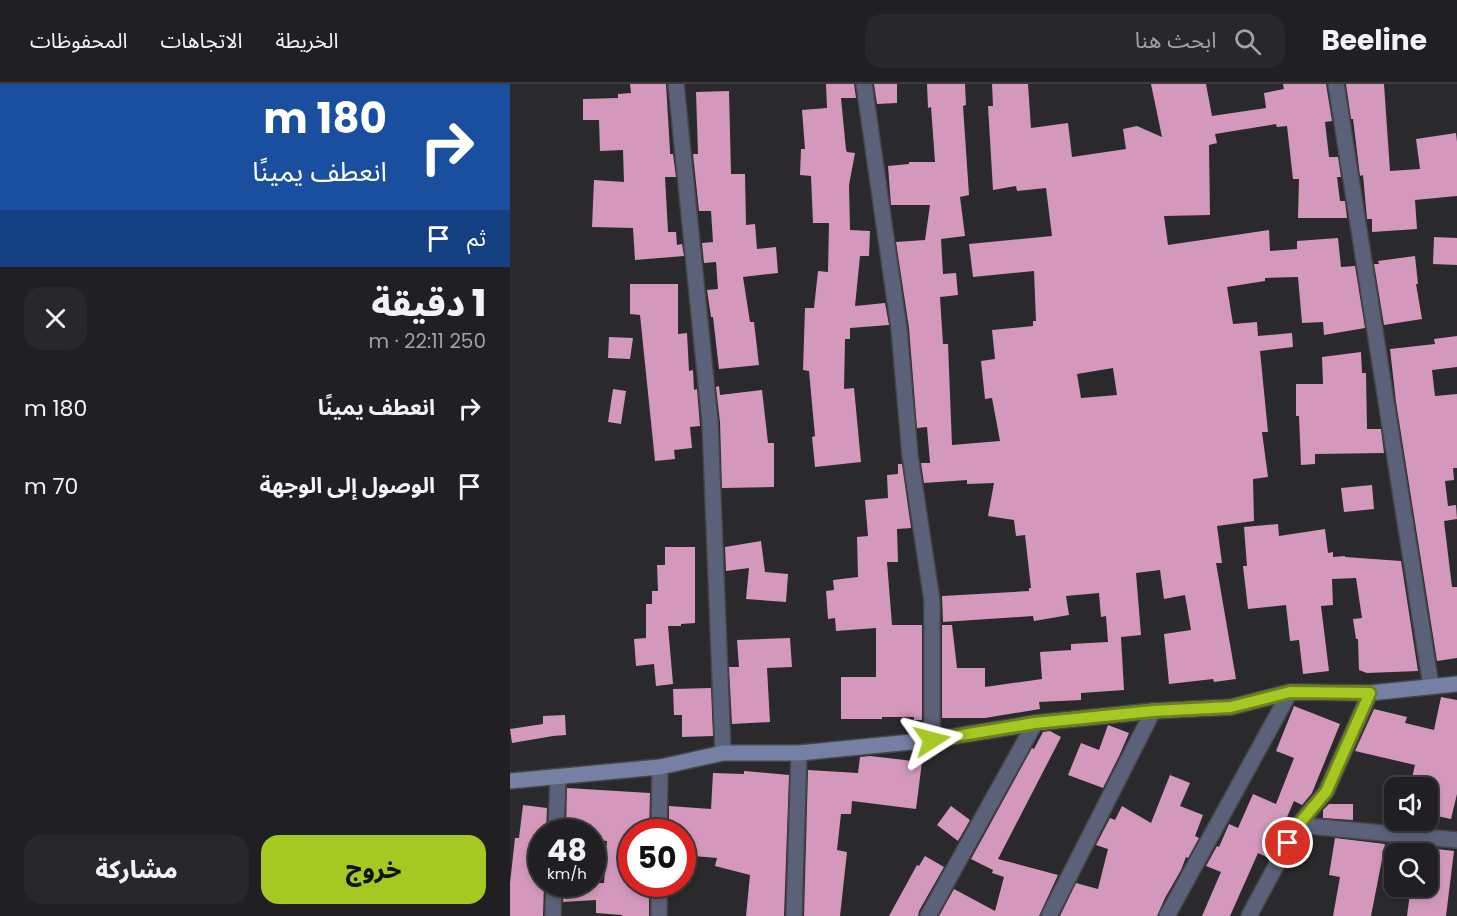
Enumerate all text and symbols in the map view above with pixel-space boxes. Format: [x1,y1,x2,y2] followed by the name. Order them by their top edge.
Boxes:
[865,14,1285,68] search box
[1321,21,1427,60] text: Beeline
[1135,25,1216,56] text: ابحث هنا
[1231,25,1264,58] icon: search
[30,26,127,55] text: المحفوظات
[160,26,242,55] text: الاتجاهات
[275,26,338,55] text: الخريطة
[263,89,387,148] text: 180 m
[408,108,486,186] icon: right
[252,153,387,190] text: انعطف يمينًا
[422,222,455,255] icon: arrive
[467,223,486,254] text: ثم
[371,278,486,329] text: 1 دقيقة
[24,287,87,350] button: close
[368,327,486,355] text: 250 m · 22:11
[318,392,435,423] text: انعطف يمينًا
[453,392,486,425] icon: right
[24,393,87,424] text: 180 m
[260,470,435,501] text: الوصول إلى الوجهة
[453,470,486,503] icon: arrive
[24,471,78,502] text: 70 m
[900,708,964,772] position arrow
[1384,777,1438,897] map controls
[1384,777,1438,831] button: sound
[1262,817,1313,868] pin
[618,819,696,897] speed limit sign: 50
[1271,826,1304,859] icon: arrive
[547,829,587,872] text: 48
[24,835,249,904] button: مشاركة
[261,835,486,904] button: خروج
[1384,843,1438,897] button: search
[547,863,587,884] text: km/h

